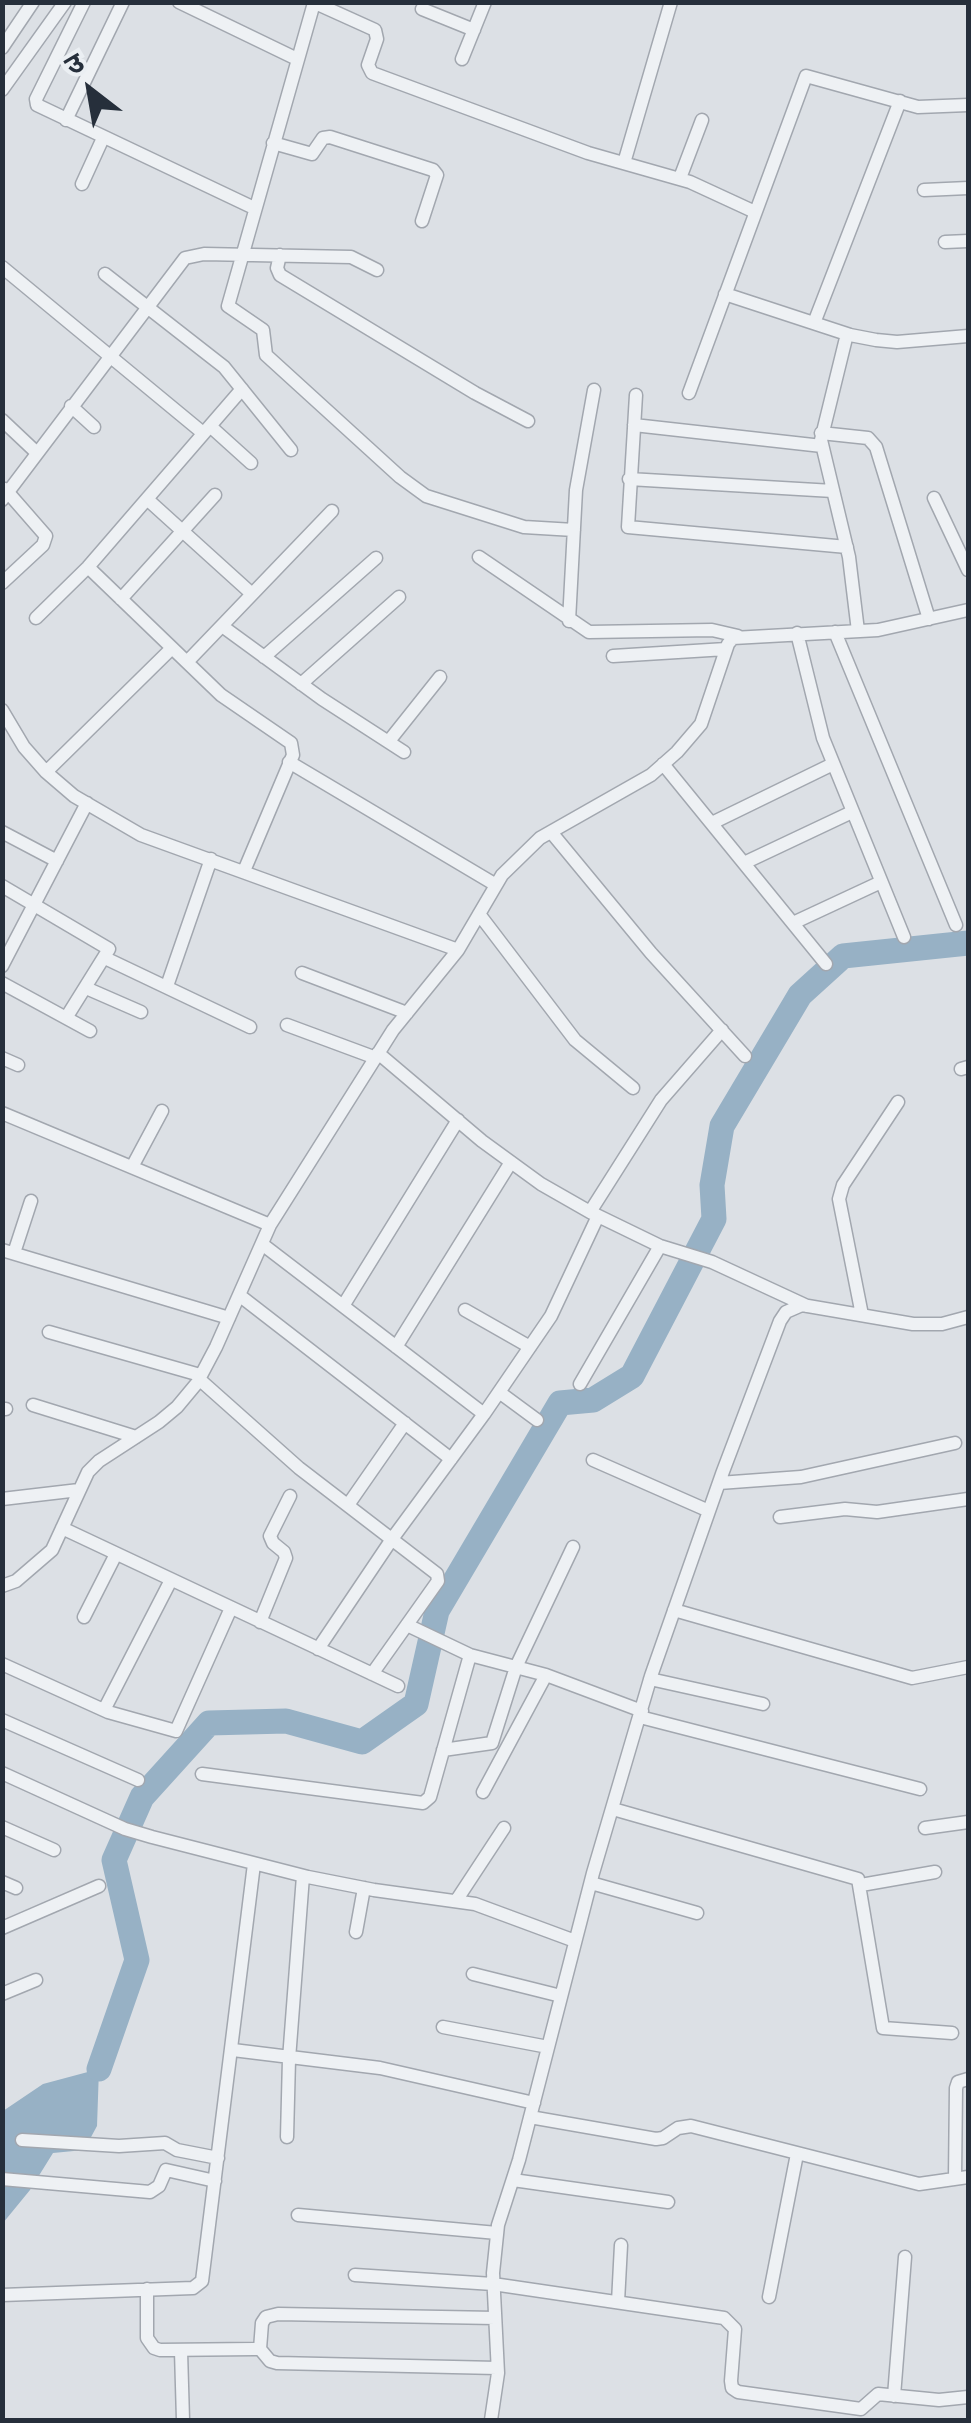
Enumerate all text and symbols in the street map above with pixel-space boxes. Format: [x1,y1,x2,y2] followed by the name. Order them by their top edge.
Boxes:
[40,40,140,140] north arrow
[59,45,90,83] text: उ

